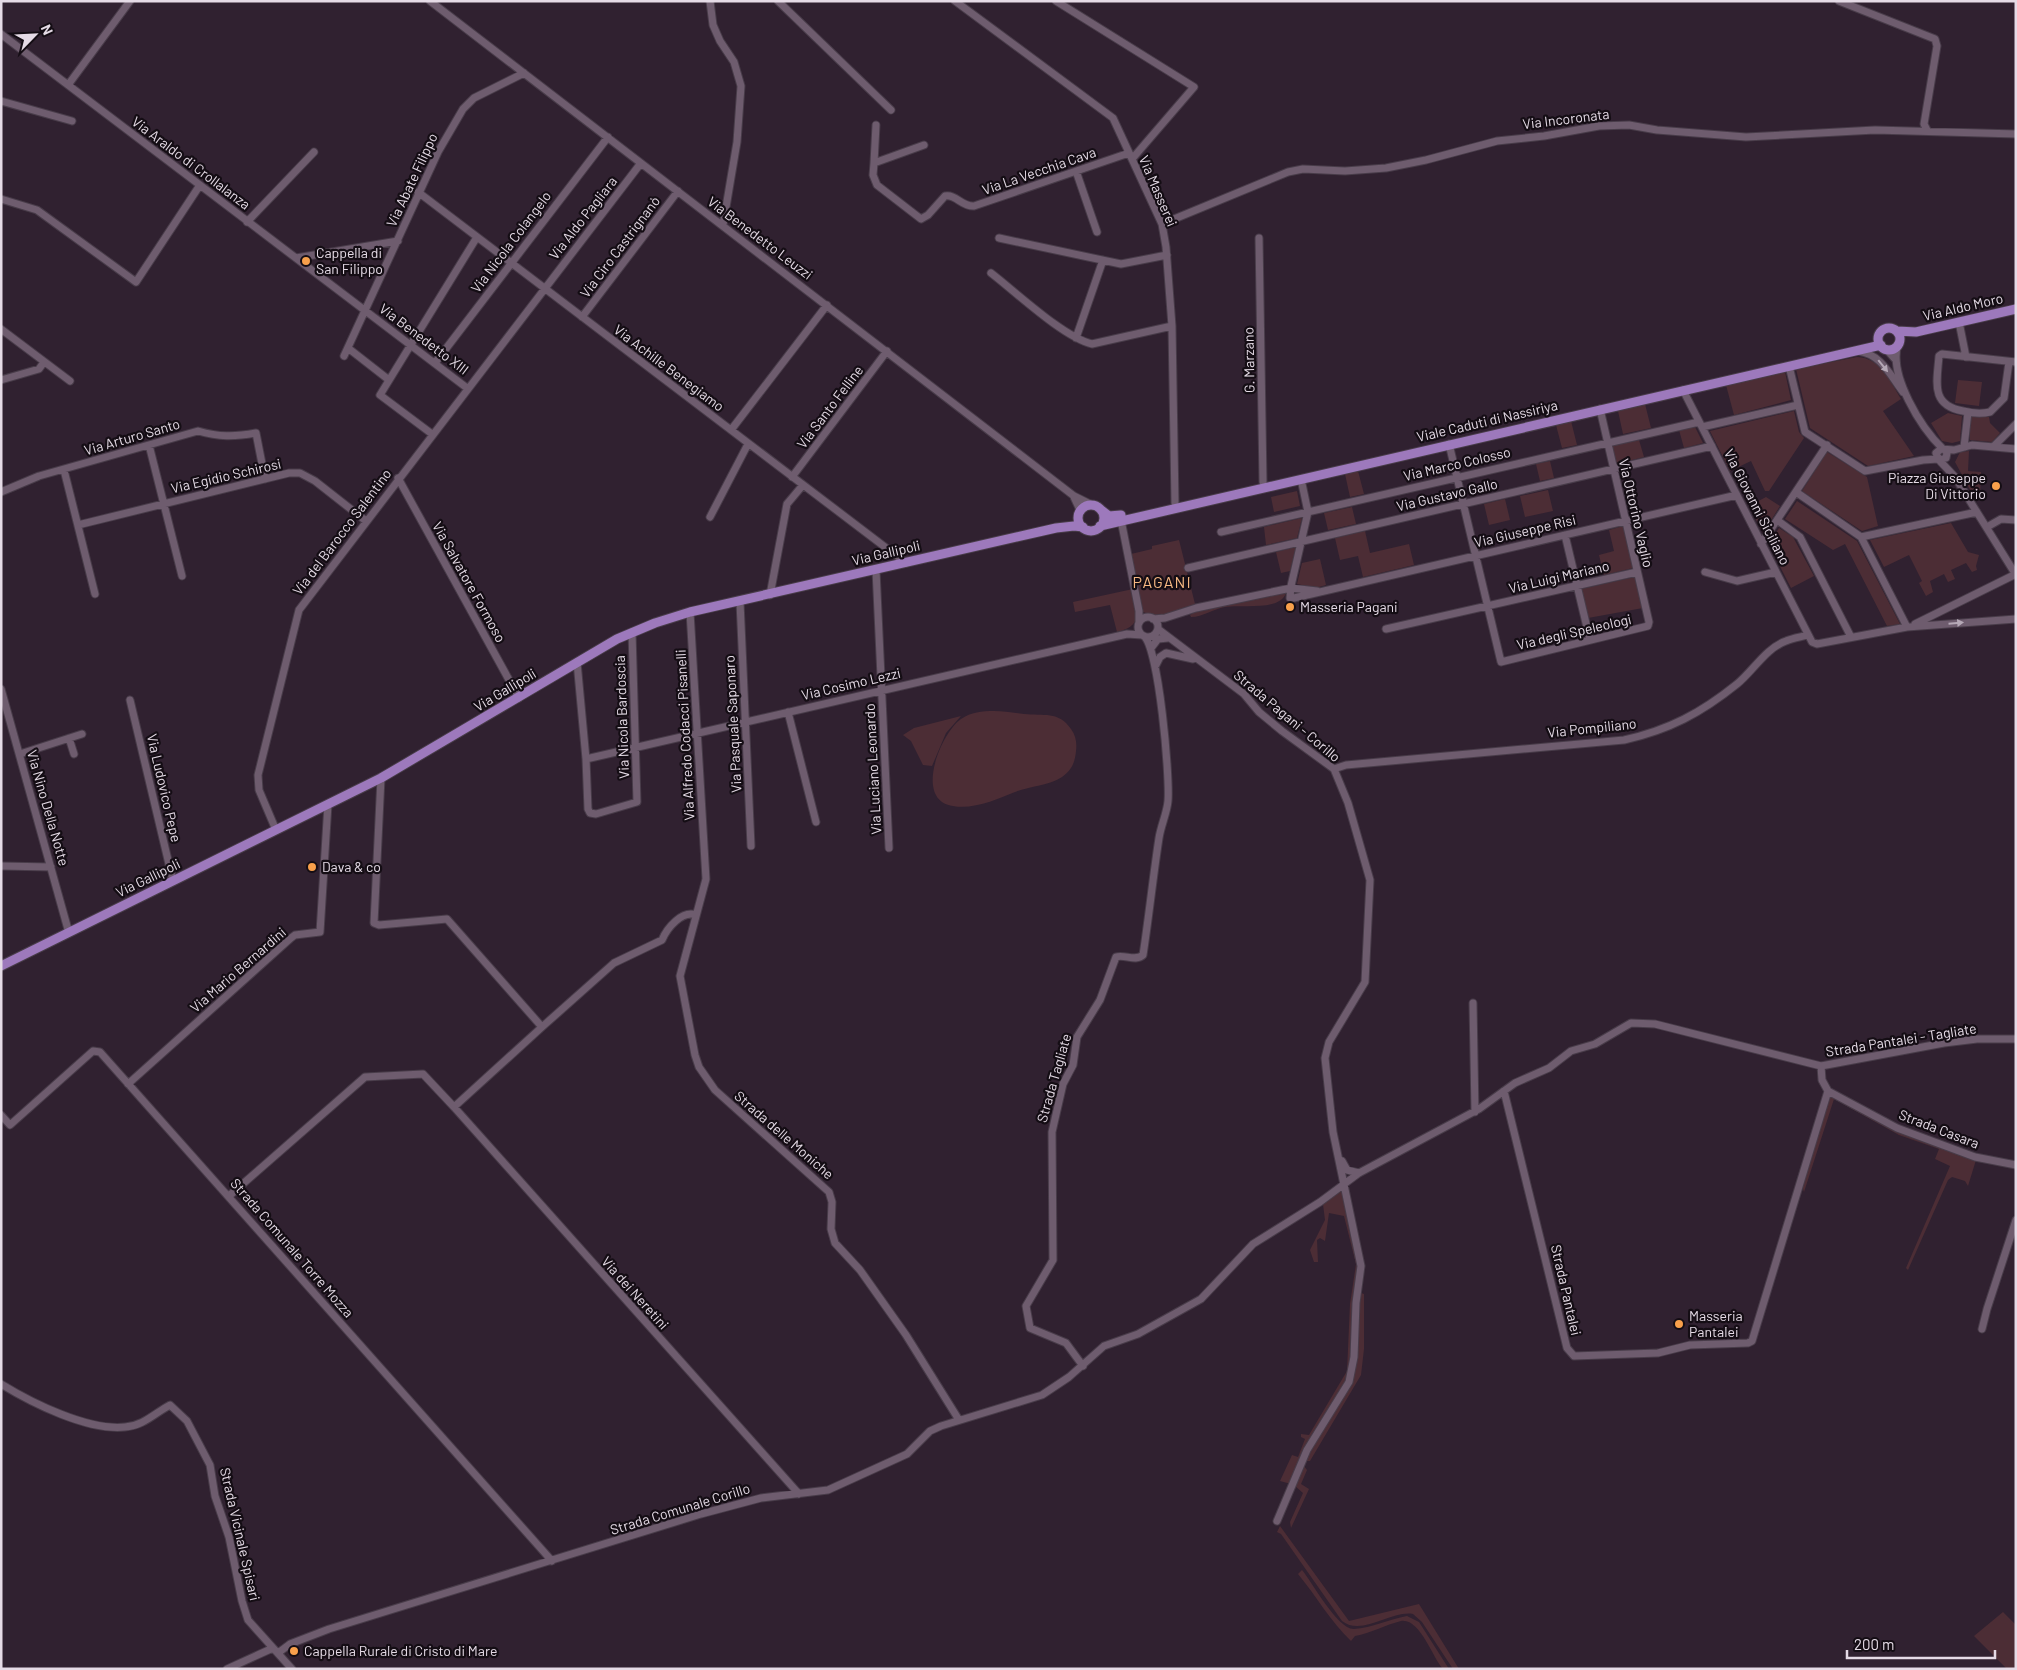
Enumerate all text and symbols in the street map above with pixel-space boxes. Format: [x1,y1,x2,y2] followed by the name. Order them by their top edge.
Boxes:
[10,10,60,60] north arrow
[38,22,57,37] text: N
[1522,105,1610,132] street label: Via Incoronata
[129,113,254,213] street label: Via Araldo di Crollalanza
[382,130,441,229] street label: Via Abate Filippo
[980,143,1098,198] street label: Via La Vecchia Cava
[1136,153,1181,229] street label: Via Masserei
[545,173,620,263] street label: Via Aldo Pagliara
[467,188,554,296] street label: Via Nicola Colangelo
[576,193,663,301] street label: Via Ciro Castrignanò
[704,193,816,283] street label: Via Benedetto Leuzzi
[316,244,383,277] place label: Cappella di San Filippo
[300,255,312,267] marker: Cappella di San Filippo
[1921,289,2005,324] street label: Via Aldo Moro
[376,299,472,378] street label: Via Benedetto XIII
[611,321,728,415] street label: Via Achille Benegiamo
[1239,327,1258,393] street label: G. Marzano
[1878,359,1889,372] one-way arrow
[793,362,866,452] street label: Via Santo Felline
[1415,396,1559,445] street label: Viale Caduti di Nassiriya
[82,415,182,458] street label: Via Arturo Santo
[1402,443,1512,484] street label: Via Marco Colosso
[1721,446,1794,568] street label: Via Giovanni Siciliano
[169,455,283,496] street label: Via Egidio Schirosi
[1616,457,1657,569] street label: Via Ottorino Vaglio
[289,465,395,598] street label: Via del Barocco Salentino
[1888,469,1986,502] place label: Piazza Giuseppe Di Vittorio
[1395,475,1499,514] street label: Via Gustavo Gallo
[1990,480,2002,492] marker: Piazza Giuseppe Di Vittorio
[1472,511,1577,550] street label: Via Giuseppe Risi
[429,518,510,645] street label: Via Salvatore Formoso
[850,536,922,569] street label: Via Gallipoli
[1507,557,1611,596] street label: Via Luigi Mariano
[1132,572,1192,591] district label: PAGANI
[1300,598,1398,615] place label: Masseria Pagani
[1284,601,1296,613] marker: Masseria Pagani
[1515,610,1633,653] street label: Via degli Speleologi
[1948,619,1964,627] one-way arrow
[672,649,697,821] street label: Via Alfredo Codacci Pisanelli
[611,655,632,779] street label: Via Nicola Bardoscia
[720,655,745,793] street label: Via Pasquale Saponaro
[471,664,539,715] street label: Via Gallipoli
[800,664,902,703] street label: Via Cosimo Lezzi
[1230,666,1344,765] street label: Strada Pagani - Corillo
[861,703,884,835] street label: Via Luciano Leonardo
[1547,714,1637,741] street label: Via Pompiliano
[144,732,185,844] street label: Via Ludovico Pepe
[24,748,73,868] street label: Via Nino Della Notte
[113,855,183,900] street label: Via Gallipoli
[322,858,381,875] place label: Dava & co
[306,861,318,873] marker: Dava & co
[186,923,289,1016] street label: Via Mario Bernardini
[1824,1019,1977,1060] street label: Strada Pantalei - Tagliate
[1033,1031,1074,1124] street label: Strada Tagliate
[731,1087,837,1182] street label: Strada delle Moniche
[1897,1105,1982,1152] street label: Strada Casara
[227,1175,357,1321] street label: Strada Comunale Torre Mozza
[1548,1243,1585,1337] street label: Strada Pantalei
[598,1253,673,1333] street label: Via dei Neretini
[1689,1307,1743,1340] place label: Masseria Pantalei
[1673,1318,1685,1330] marker: Masseria Pantalei
[217,1466,264,1602] street label: Strada Vicinale Spisari
[608,1479,752,1538] street label: Strada Comunale Corillo
[1847,1628,1994,1660] scale bar
[1854,1635,1894,1653] text: 200 m
[304,1642,497,1659] place label: Cappella Rurale di Cristo di Mare
[288,1645,300,1657] marker: Cappella Rurale di Cristo di Mare

